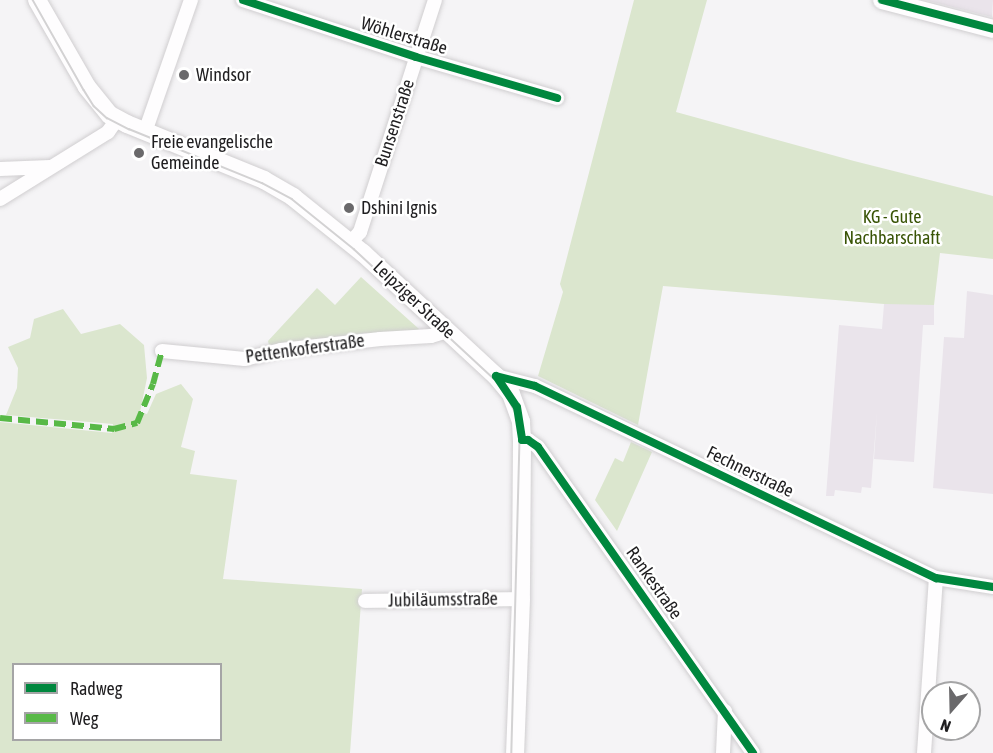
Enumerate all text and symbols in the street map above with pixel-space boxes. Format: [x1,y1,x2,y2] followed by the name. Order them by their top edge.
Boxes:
[358,13,450,59] street label: Wöhlerstraße
[196,64,251,86] place label: Windsor
[177,68,191,82] marker: Windsor
[371,77,419,169] street label: Bunsenstraße
[151,132,273,174] place label: Freie evangelische Gemeinde
[132,146,146,160] marker: Freie evangelische Gemeinde
[361,197,437,219] place label: Dshini Ignis
[342,201,356,215] marker: Dshini Ignis
[844,207,940,250] park label: KG - Gute Nachbarschaft
[369,257,459,343] street label: Leipziger Straße
[244,330,366,368] street label: Pettenkoferstraße
[703,442,797,502] street label: Fechnerstraße
[621,543,687,623] street label: Rankestraße
[388,588,498,612] street label: Jubiläumsstraße
[12,663,222,741] legend
[70,678,122,699] text: Radweg
[921,681,981,741] north arrow
[70,708,98,729] text: Weg
[938,716,953,736] text: N

